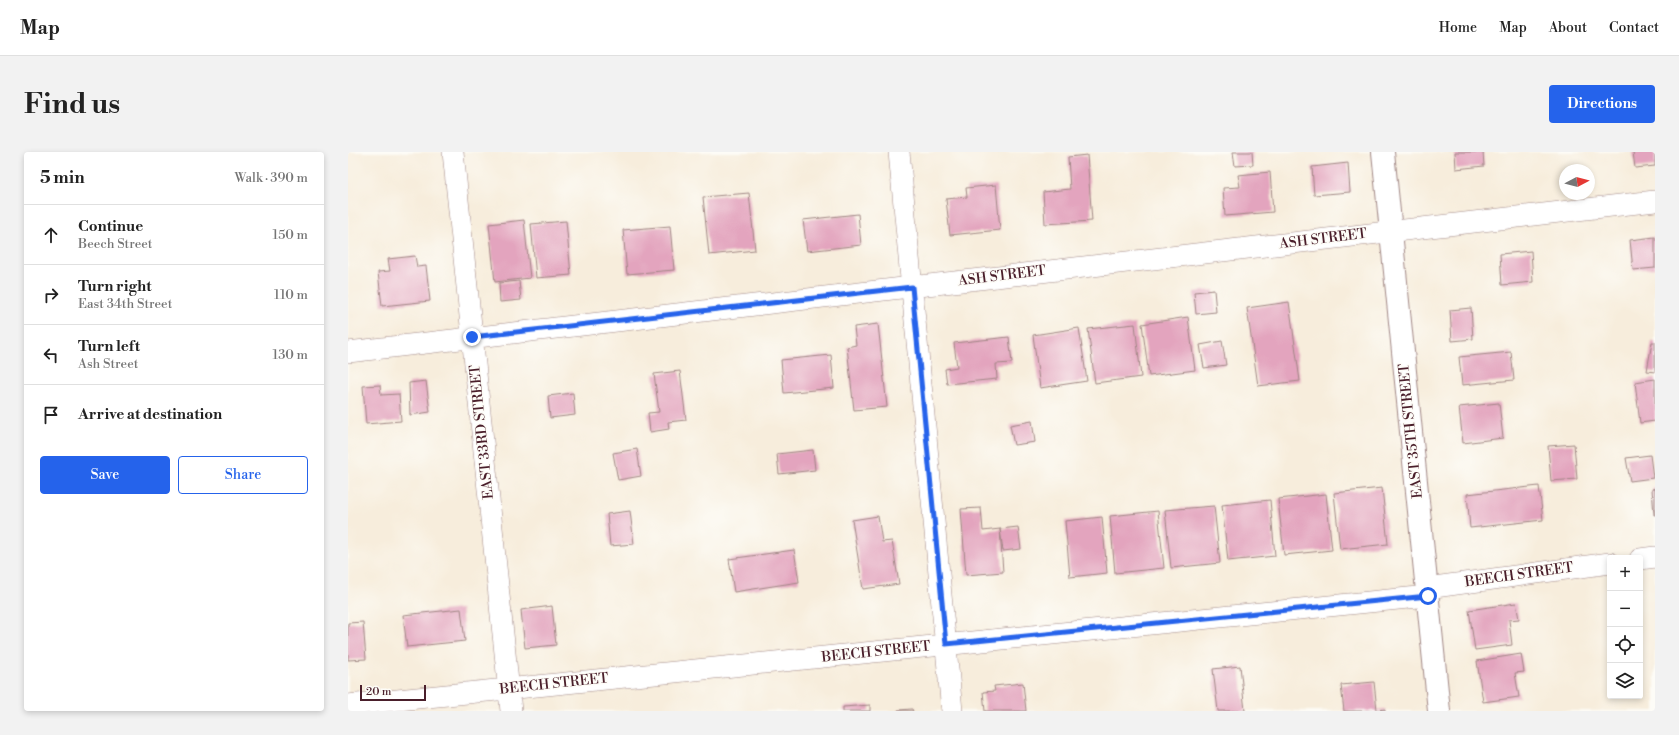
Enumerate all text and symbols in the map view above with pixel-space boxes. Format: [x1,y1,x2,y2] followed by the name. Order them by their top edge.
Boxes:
[20,16,60,40] text: Map
[1439,19,1477,37] text: Home
[1499,19,1527,37] text: Map
[1549,19,1587,37] text: About
[1609,19,1659,37] text: Contact
[1549,85,1655,123] button: Directions
[24,87,120,122] text: Find us
[1559,164,1595,200] north arrow
[40,167,85,189] text: 5 min
[235,170,308,186] text: Walk · 390 m
[78,217,143,236] text: Continue
[40,224,62,246] icon: ahead
[1277,225,1368,253] street label: ASH STREET
[273,227,308,243] text: 150 m
[78,236,152,252] text: Beech Street
[956,262,1047,290] street label: ASH STREET
[78,277,152,296] text: Turn right
[40,284,62,306] icon: right
[274,287,308,303] text: 110 m
[78,296,172,312] text: East 34th Street
[463,328,481,346] route end
[78,337,140,356] text: Turn left
[40,344,62,366] icon: left
[273,347,308,363] text: 130 m
[78,356,138,372] text: Ash Street
[1395,362,1427,499] street label: EAST 35TH STREET
[466,364,498,500] street label: EAST 33RD STREET
[40,404,62,426] icon: arrive
[78,405,222,424] text: Arrive at destination
[40,456,170,494] button: Save
[178,456,308,494] button: Share
[1607,555,1643,699] map controls
[1607,555,1643,591] button: +
[1463,558,1575,592] street label: BEECH STREET
[1419,587,1437,605] route start
[1607,591,1643,627] button: −
[1607,627,1643,663] button: locate
[820,637,931,667] street label: BEECH STREET
[1607,663,1643,699] button: layers
[498,669,609,699] street label: BEECH STREET
[360,683,426,702] scale bar
[366,685,391,699] text: 20 m

